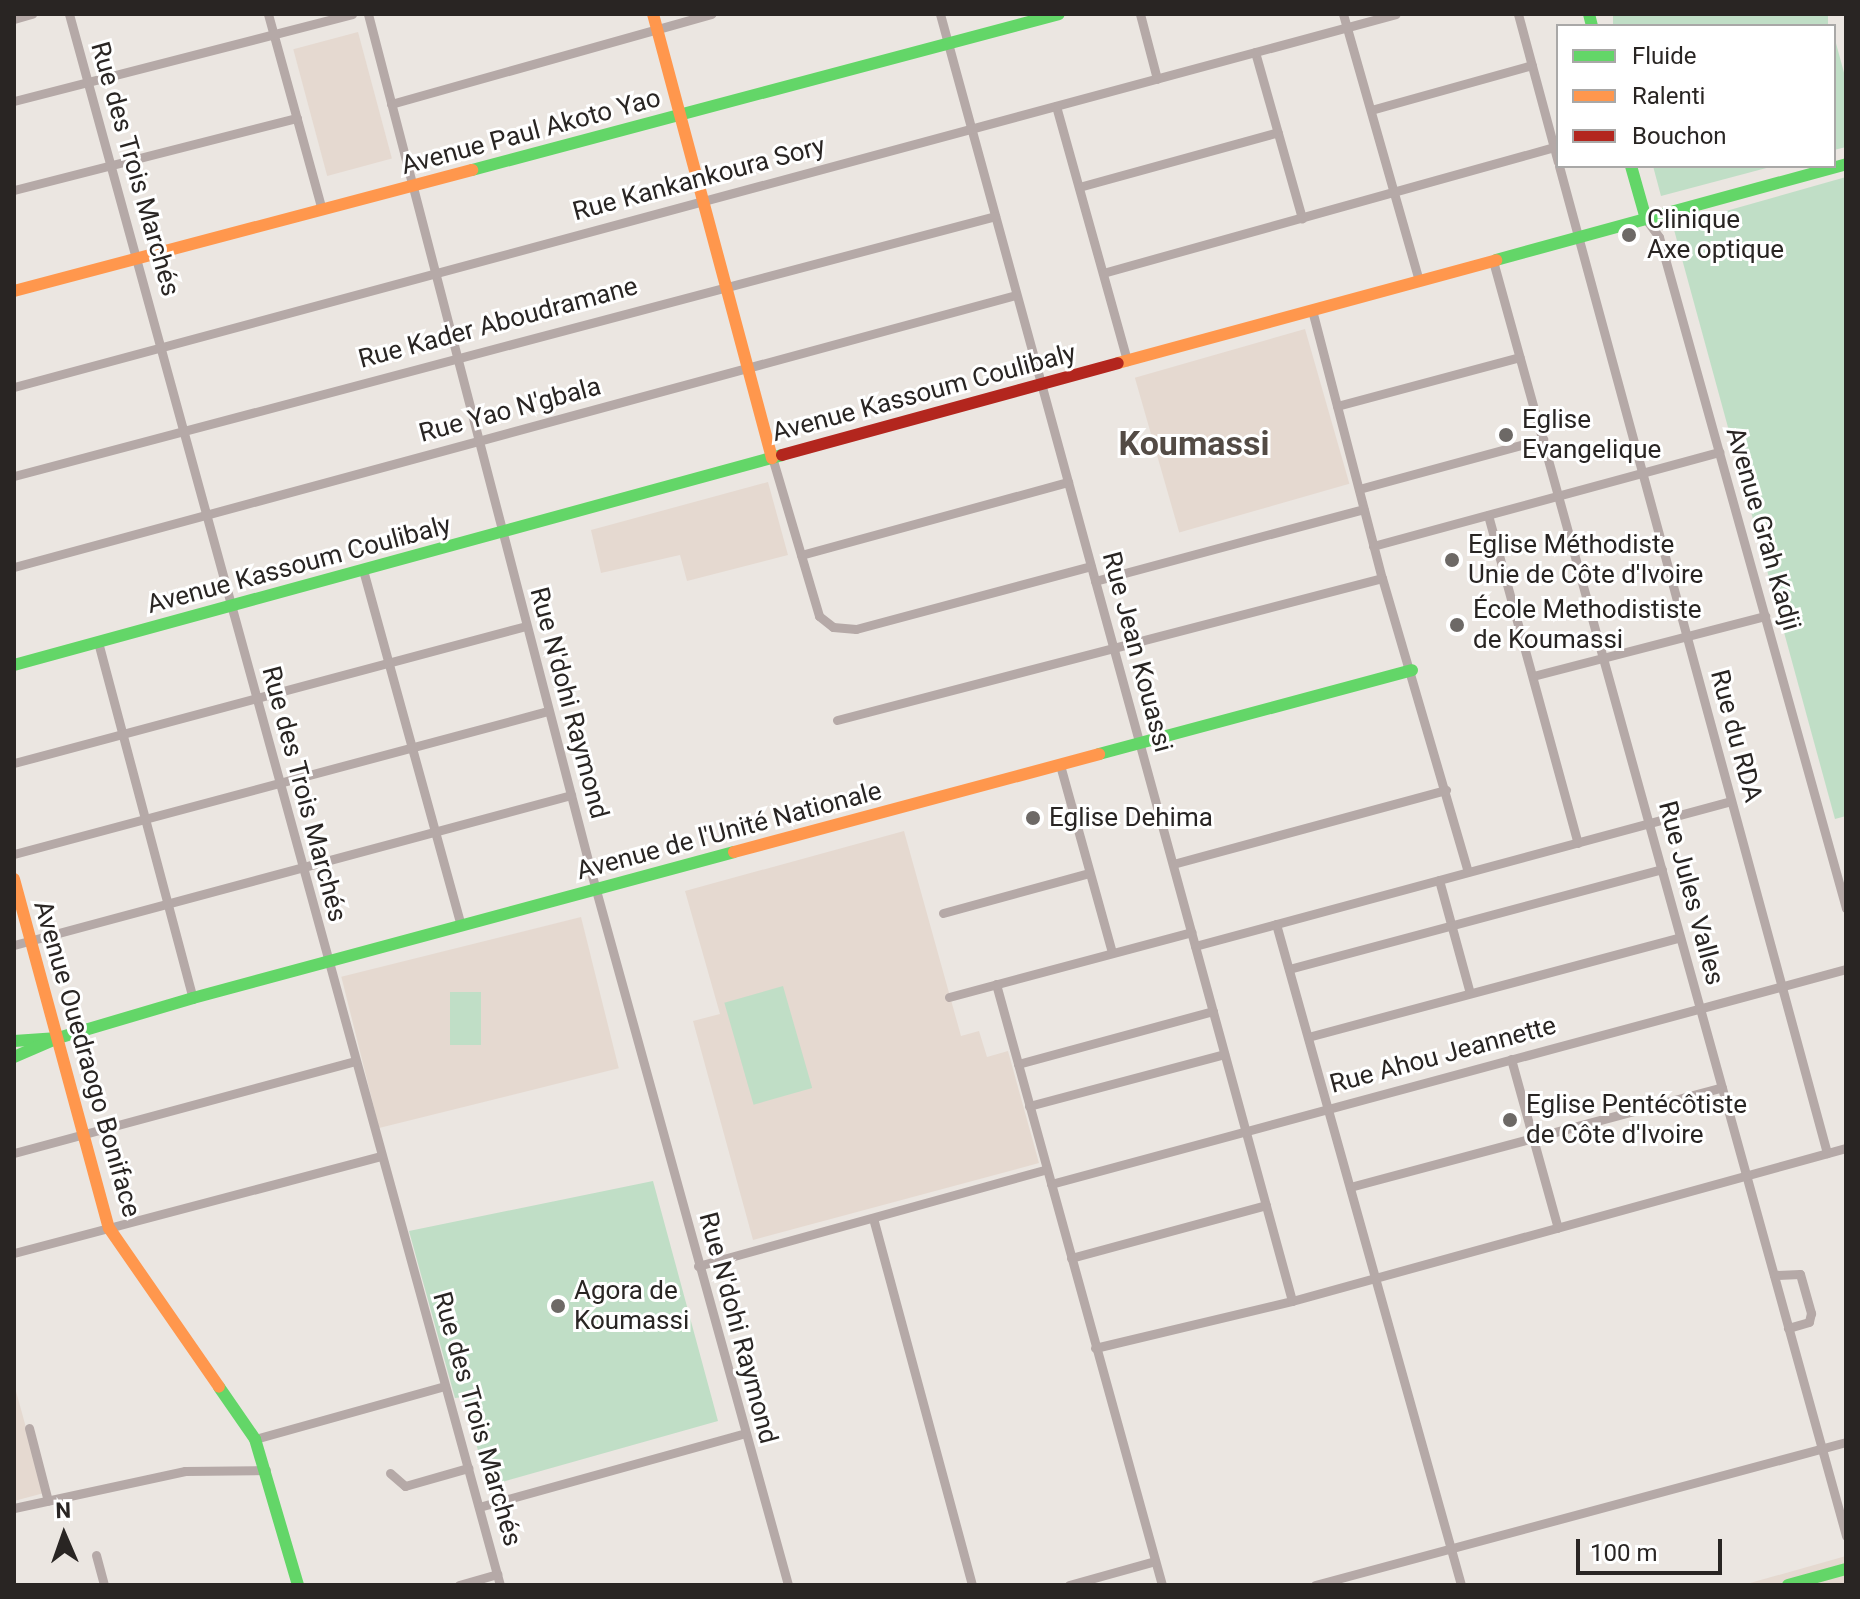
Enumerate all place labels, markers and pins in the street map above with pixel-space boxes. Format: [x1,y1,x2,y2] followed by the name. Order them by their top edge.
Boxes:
[1647,204,1784,266] place label: Clinique Axe optique
[1618,224,1640,246] marker: Clinique Axe optique
[1522,404,1661,466] place label: Eglise Evangelique
[1497,426,1515,444] marker: Eglise Evangelique
[1468,529,1703,590] place label: Eglise Méthodiste Unie de Côte d'Ivoire
[1443,551,1461,569] marker: Eglise Méthodiste Unie de Côte d'Ivoire
[1473,594,1702,656] place label: École Methodististe de Koumassi
[1448,616,1466,634] marker: École Methodististe de Koumassi
[1049,802,1213,834] place label: Eglise Dehima
[1024,809,1042,827] marker: Eglise Dehima
[1526,1089,1747,1150] place label: Eglise Pentécôtiste de Côte d'Ivoire
[1501,1111,1519,1129] marker: Eglise Pentécôtiste de Côte d'Ivoire
[574,1275,689,1336] place label: Agora de Koumassi
[549,1297,567,1315] marker: Agora de Koumassi

